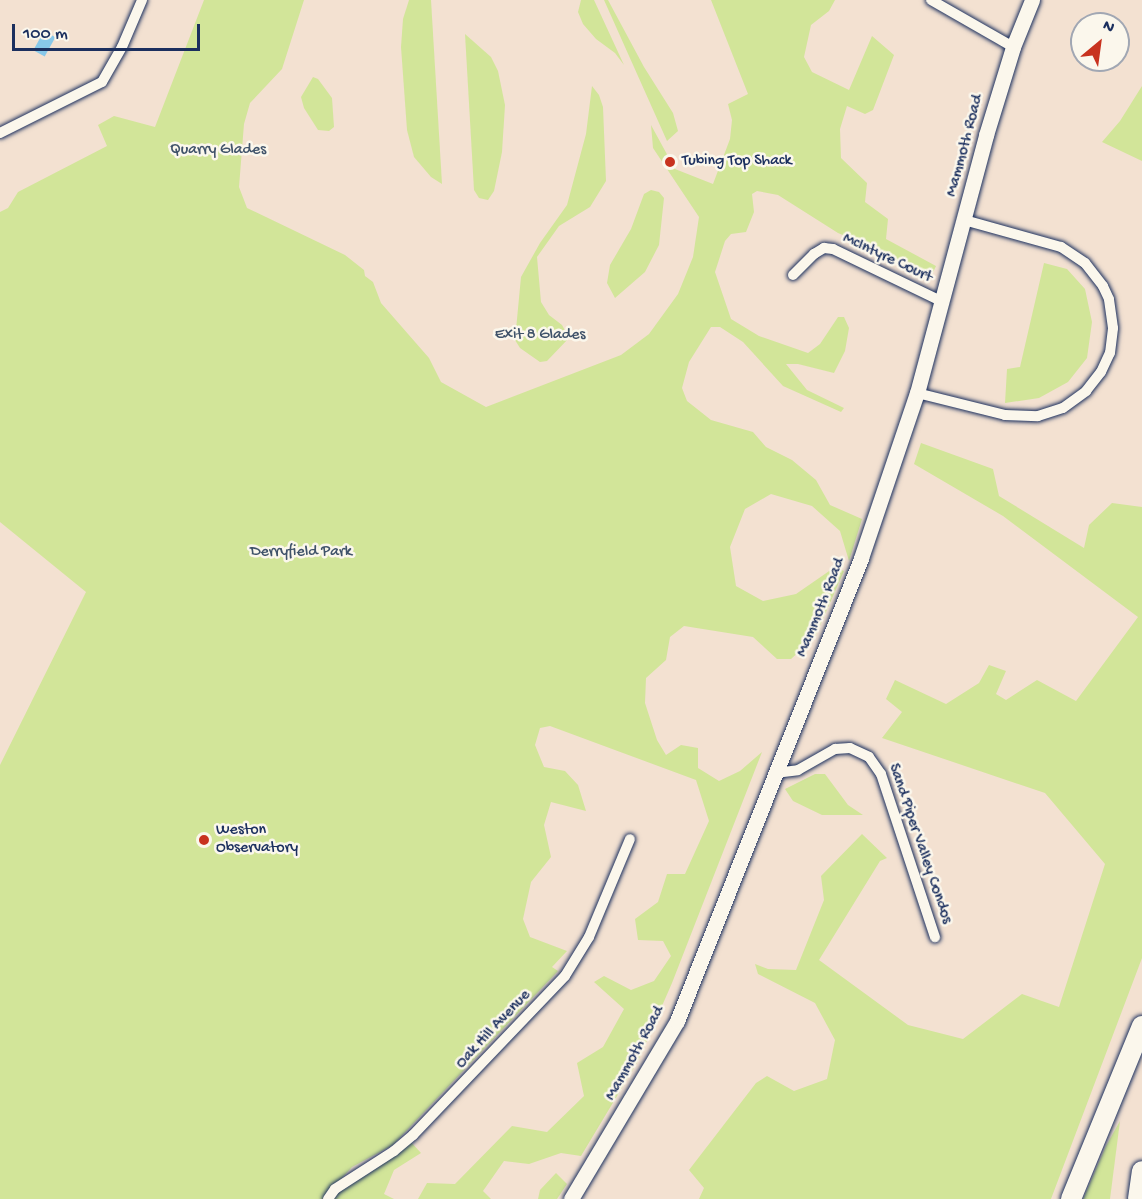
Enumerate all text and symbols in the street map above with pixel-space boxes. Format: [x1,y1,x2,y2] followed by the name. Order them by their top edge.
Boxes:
[15,12,202,50] scale bar
[1070,12,1130,72] north arrow
[1099,17,1117,38] text: N
[23,24,68,45] text: 100 m
[943,93,989,199] street label: Mammoth Road
[170,141,266,161] park label: Quarry Glades
[682,152,792,172] place label: Tubing Top Shack
[663,155,677,169] marker: Tubing Top Shack
[839,230,935,288] street label: McIntyre Court
[495,326,585,346] park label: Exit 8 Glades
[250,543,352,563] park label: Derryfield Park
[793,556,851,660] street label: Mammoth Road
[883,762,955,926] street label: Sand Piper Valley Condos
[216,821,298,859] place label: Weston Observatory
[197,833,211,847] marker: Weston Observatory
[453,987,535,1073] street label: Oak Hill Avenue
[602,1003,670,1105] street label: Mammoth Road

